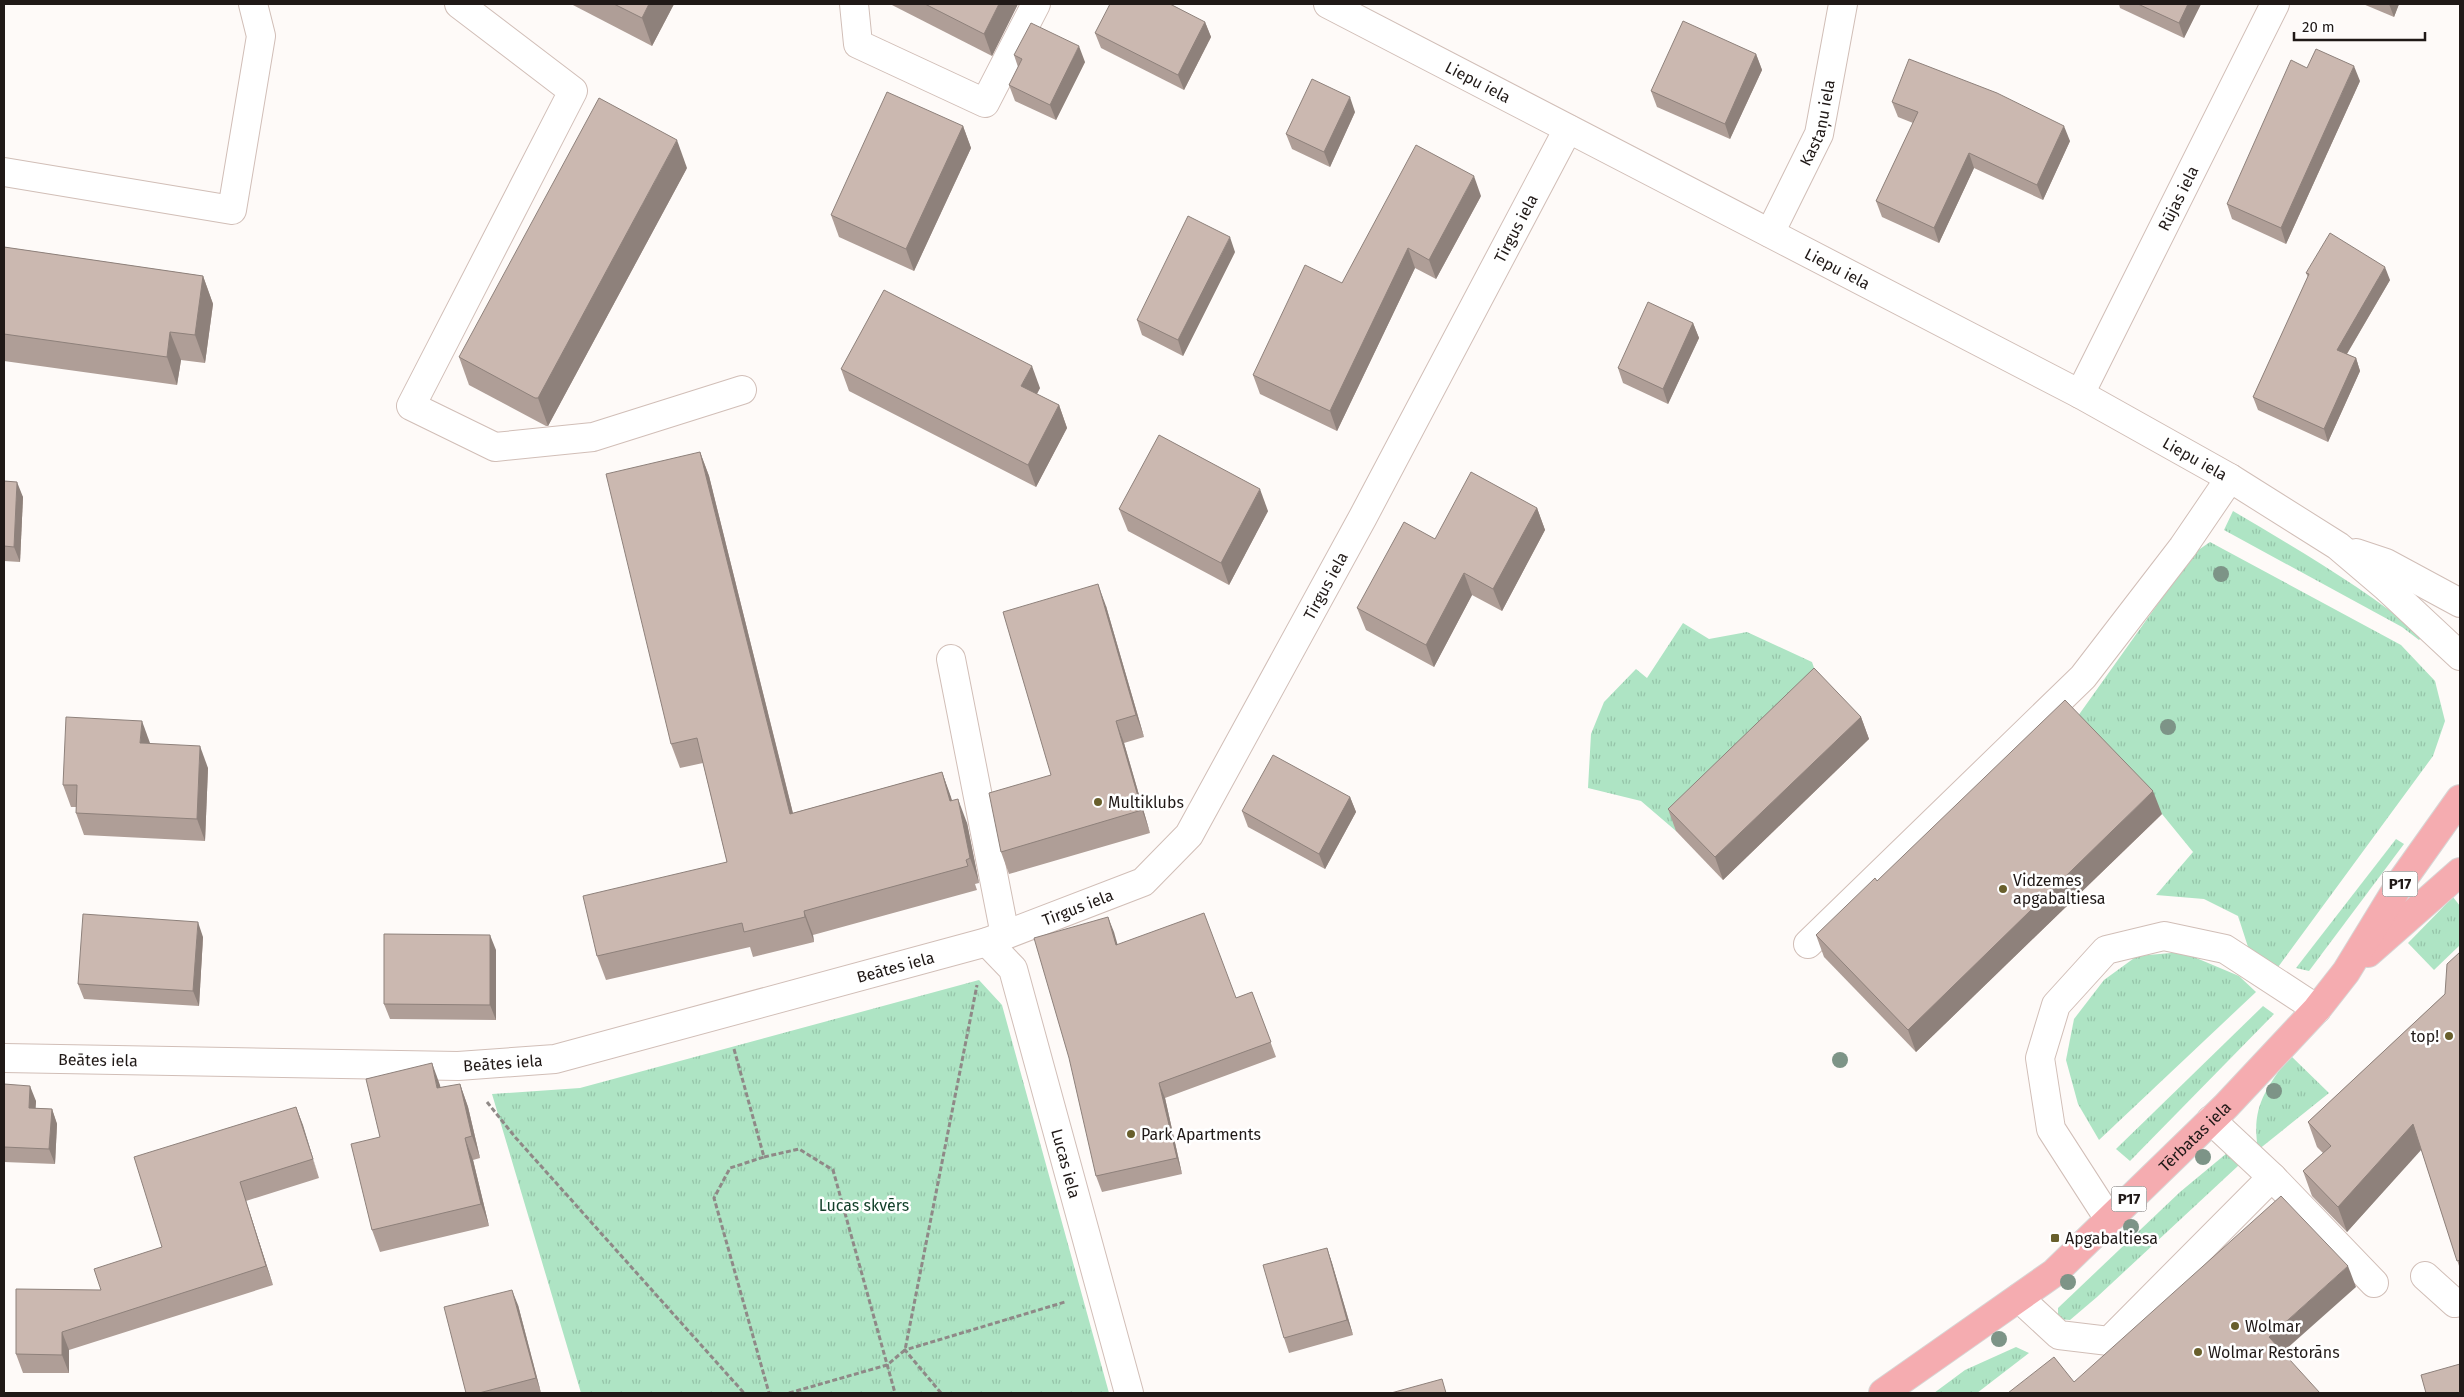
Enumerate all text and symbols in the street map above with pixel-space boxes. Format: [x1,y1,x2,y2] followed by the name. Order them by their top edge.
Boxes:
[2294,10,2425,42] scale bar
[2302,18,2335,36] text: 20 m
[1442,57,1514,107] street label: Liepu iela
[1795,78,1838,169] street label: Kastaņu iela
[2154,162,2202,234] street label: Rūjas iela
[1490,191,1541,266] street label: Tirgus iela
[1802,244,1873,293] street label: Liepu iela
[2160,433,2231,484] street label: Liepu iela
[1299,548,1352,623] street label: Tirgus iela
[1108,793,1184,812] place label: Multiklubs
[1092,796,1104,808] marker: Multiklubs
[2013,871,2106,908] place label: Vidzemes apgabaltiesa
[2382,872,2418,896] road number: P17
[1997,883,2009,895] marker: Vidzemes apgabaltiesa
[1039,885,1116,929] street label: Tirgus iela
[855,947,936,986] street label: Beātes iela
[2411,1027,2439,1046] place label: top!
[2443,1030,2455,1042] marker: top!
[58,1049,138,1070] street label: Beātes iela
[462,1050,543,1075] street label: Beātes iela
[2155,1097,2235,1176] street label: Tērbatas iela
[1141,1125,1261,1144] place label: Park Apartments
[1048,1126,1085,1200] street label: Lucas iela
[1125,1128,1137,1140] marker: Park Apartments
[2112,1186,2146,1212] road number: P17
[819,1196,909,1215] park label: Lucas skvērs
[2065,1229,2158,1248] place label: Apgabaltiesa
[2049,1232,2061,1244] marker: Apgabaltiesa
[2245,1317,2302,1336] place label: Wolmar
[2229,1320,2241,1332] marker: Wolmar
[2208,1343,2340,1362] place label: Wolmar Restorāns
[2192,1346,2204,1358] marker: Wolmar Restorāns

